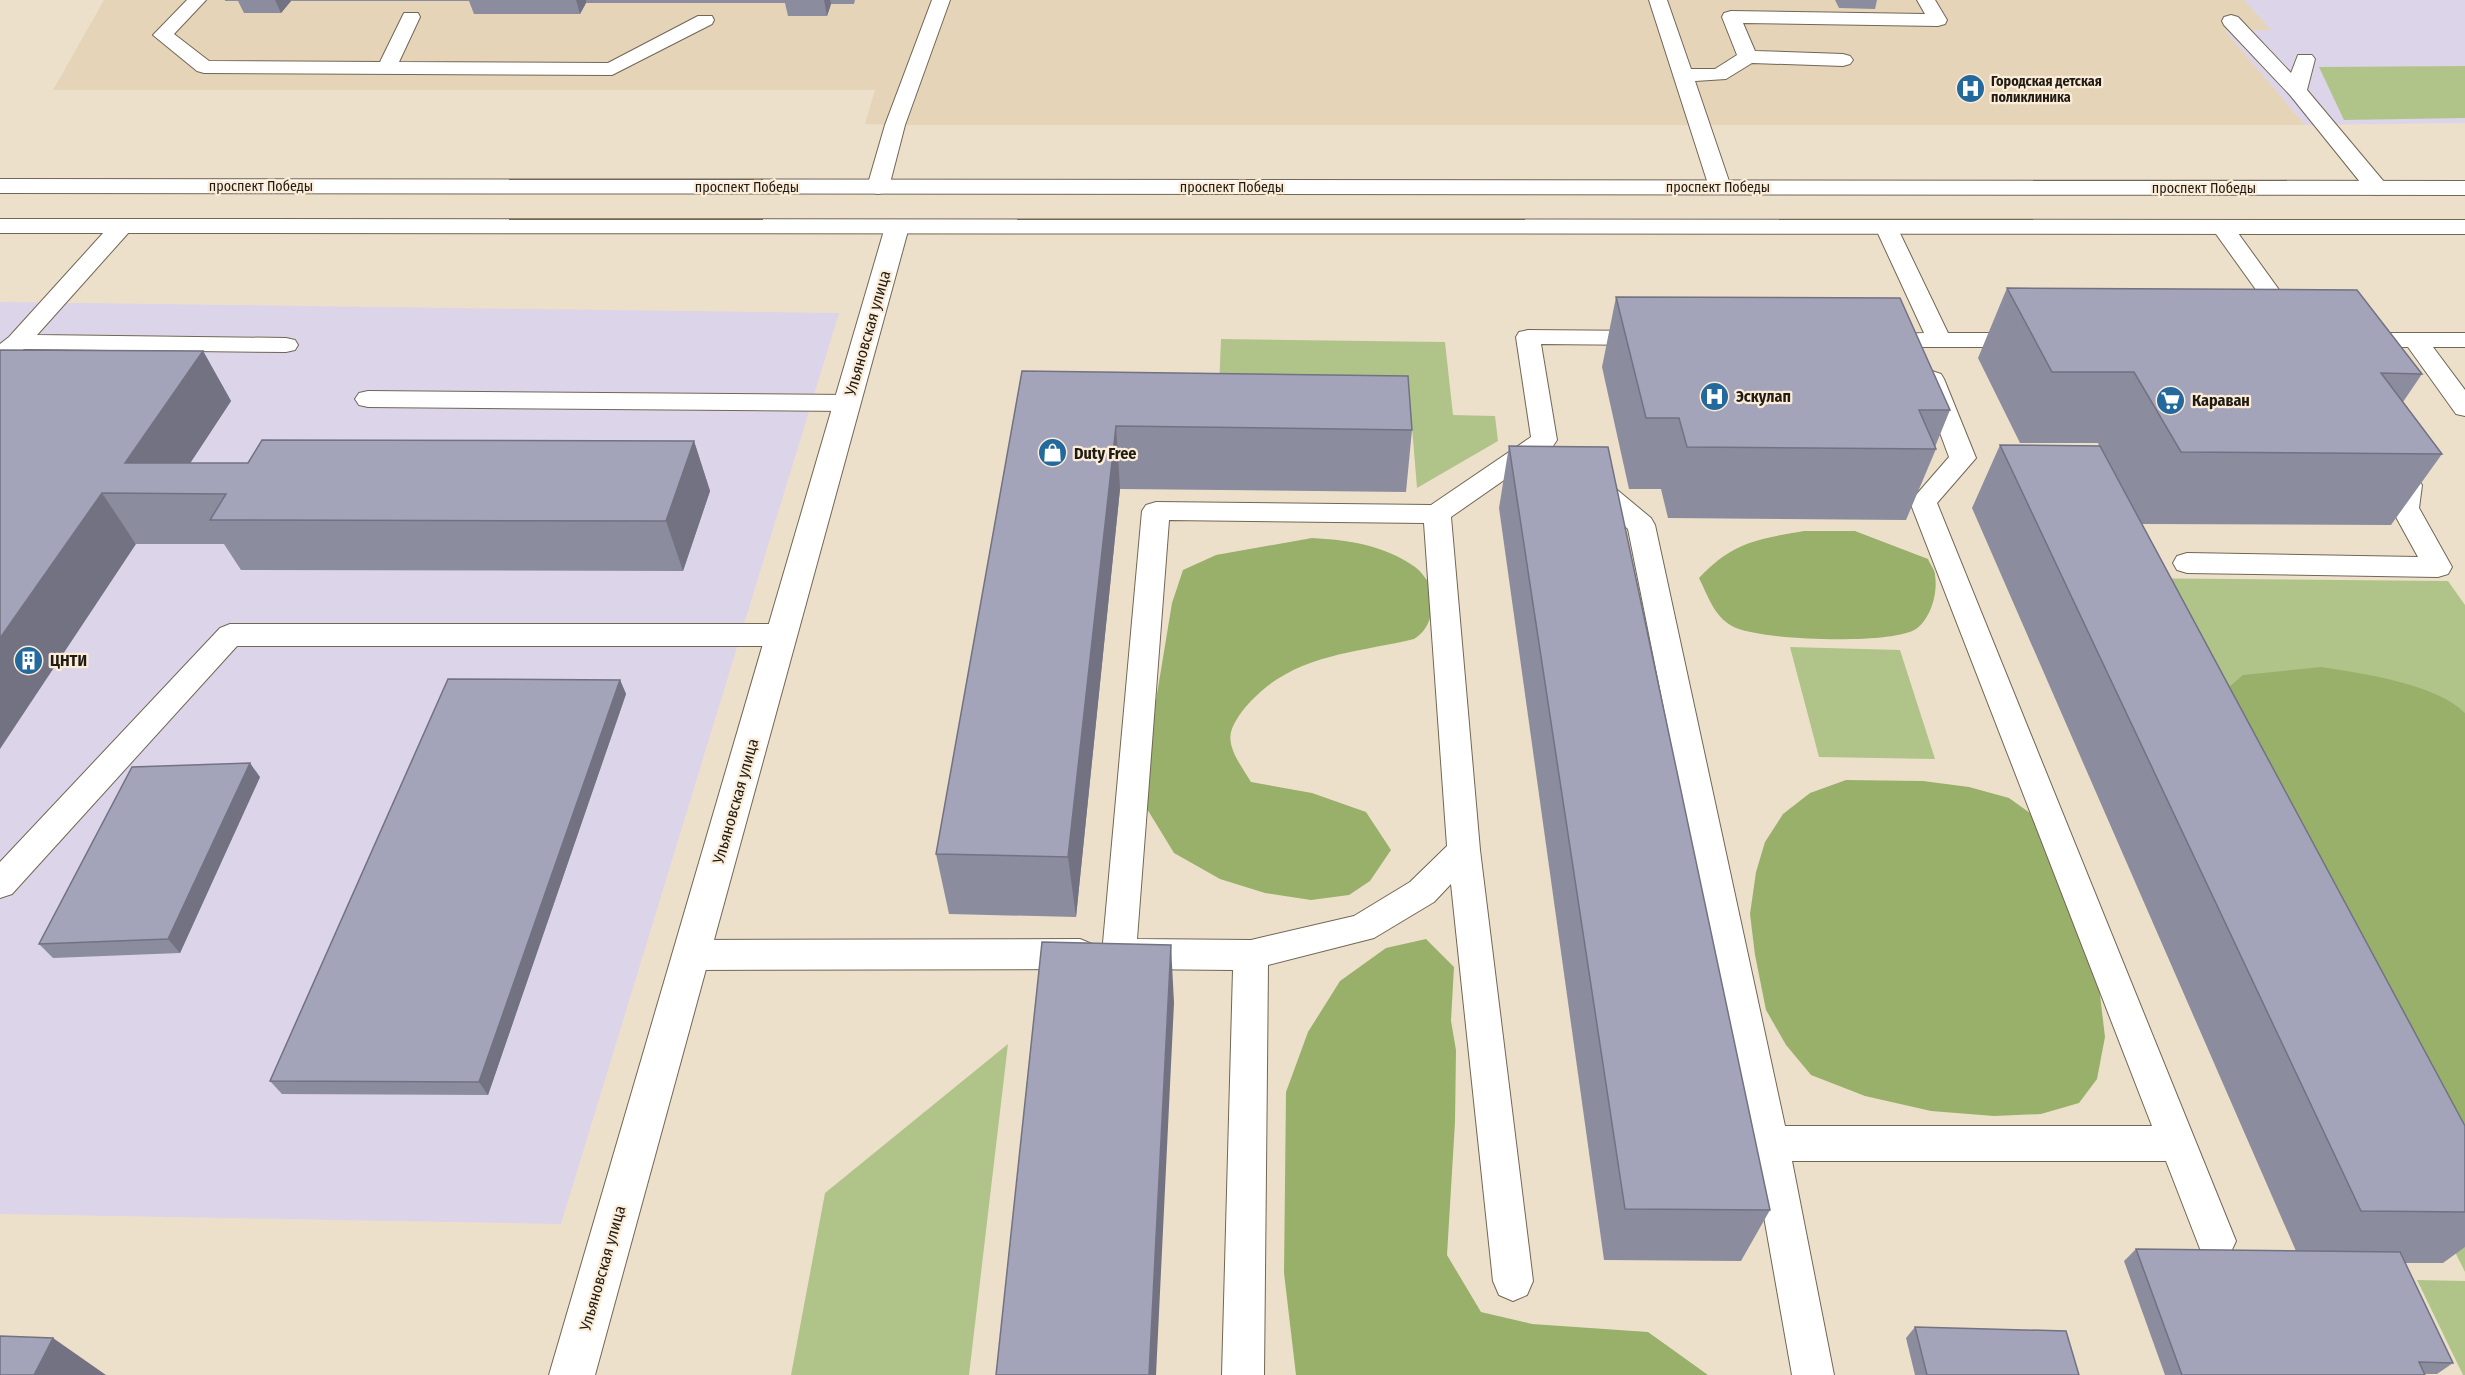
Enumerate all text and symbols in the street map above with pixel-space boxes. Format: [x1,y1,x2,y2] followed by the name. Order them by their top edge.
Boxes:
[1954,73,1986,105] hospital icon: Городская детская поликлиника
[1991,73,2102,106] place label: Городская детская поликлиника
[209,178,313,195] street label: проспект Победы
[695,179,799,196] street label: проспект Победы
[1180,179,1284,196] street label: проспект Победы
[1666,179,1770,196] street label: проспект Победы
[2152,180,2256,197] street label: проспект Победы
[840,268,894,399] street label: Ульяновская улица
[1699,380,1731,412] hospital icon: Эскулап
[2155,384,2187,416] supermarket icon: Караван
[1736,387,1791,406] place label: Эскулап
[2192,391,2250,410] place label: Караван
[1037,437,1069,469] shop icon: Duty Free
[1074,444,1136,463] place label: Duty Free
[13,644,45,676] building icon: ЦНТИ
[50,651,87,670] place label: ЦНТИ
[708,736,762,867] street label: Ульяновская улица
[575,1203,629,1334] street label: Ульяновская улица

